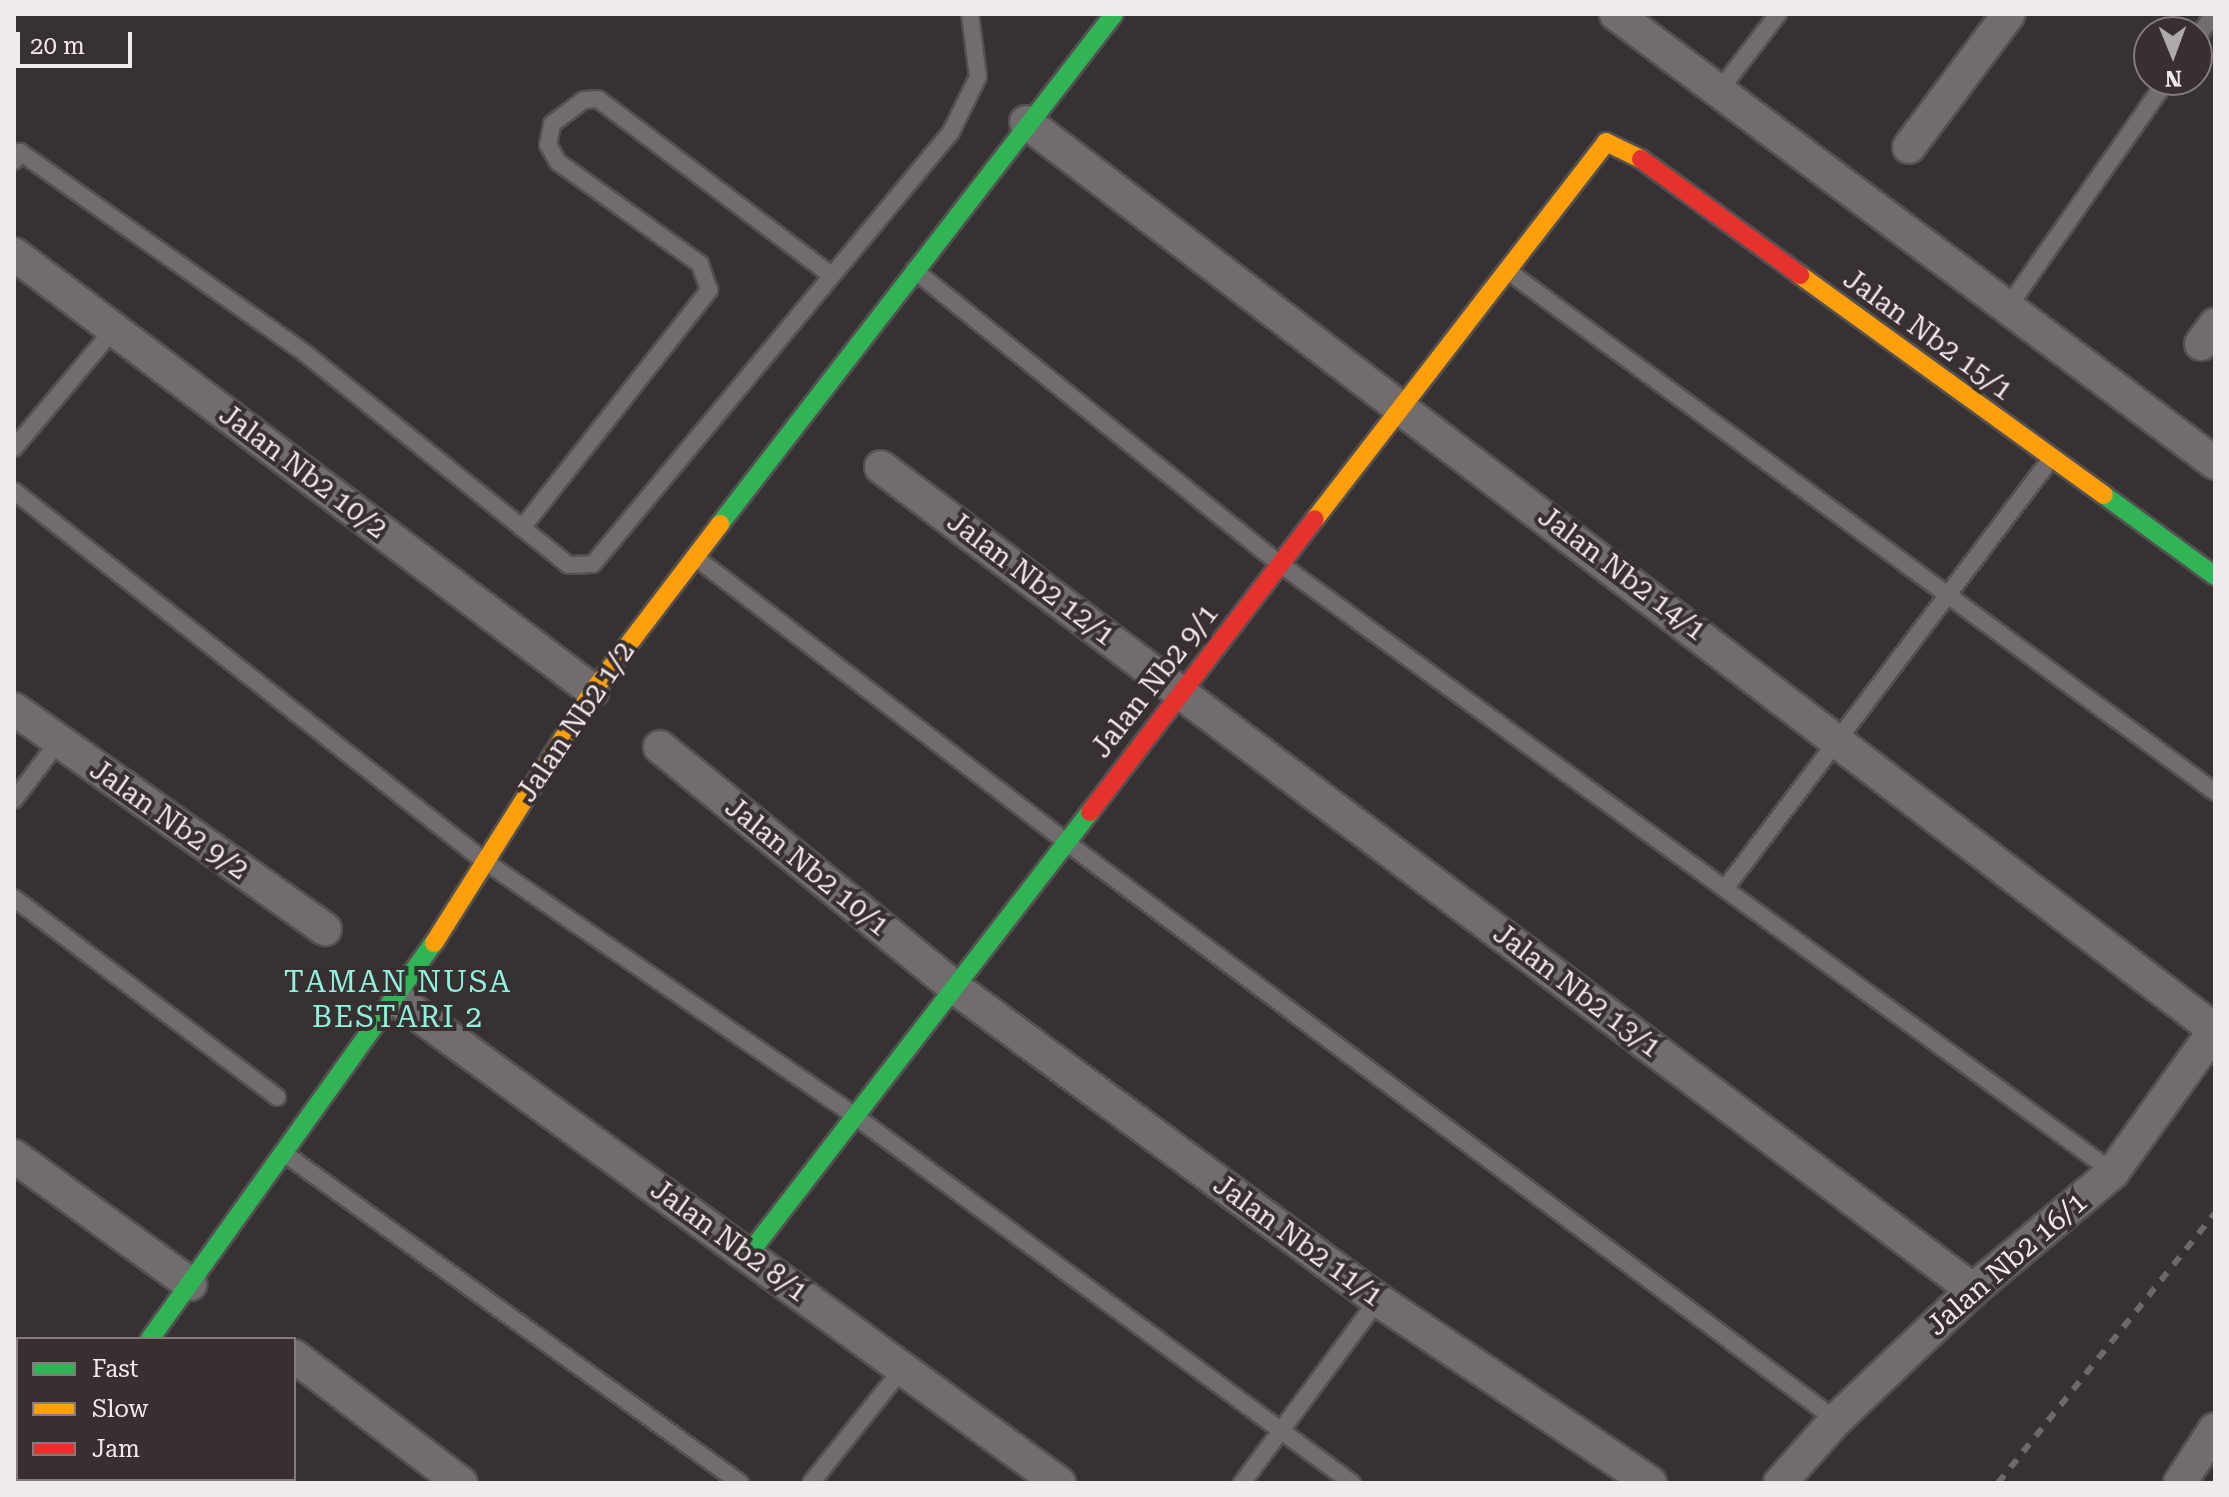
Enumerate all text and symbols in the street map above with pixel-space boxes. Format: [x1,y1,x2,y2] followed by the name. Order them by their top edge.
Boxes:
[20,16,136,66] scale bar
[2133,16,2213,96] north arrow
[30,32,85,60] text: 20 m
[2165,66,2182,91] text: N
[1837,262,2019,408] street label: Jalan Nb2 15/1
[213,398,393,546] street label: Jalan Nb2 10/2
[1532,500,1712,648] street label: Jalan Nb2 14/1
[941,505,1121,653] street label: Jalan Nb2 12/1
[1085,598,1225,764] street label: Jalan Nb2 9/1
[510,636,642,808] street label: Jalan Nb2 1/2
[83,753,255,887] street label: Jalan Nb2 9/2
[718,791,896,943] street label: Jalan Nb2 10/1
[1487,917,1667,1065] street label: Jalan Nb2 13/1
[284,964,512,1034] district label: TAMAN NUSA BESTARI 2
[1207,1168,1389,1314] street label: Jalan Nb2 11/1
[644,1173,814,1309] street label: Jalan Nb2 8/1
[1920,1185,2094,1343] street label: Jalan Nb2 16/1
[16,1337,296,1481] legend
[92,1355,139,1383] text: Fast
[92,1395,148,1423] text: Slow
[92,1435,140,1463] text: Jam

